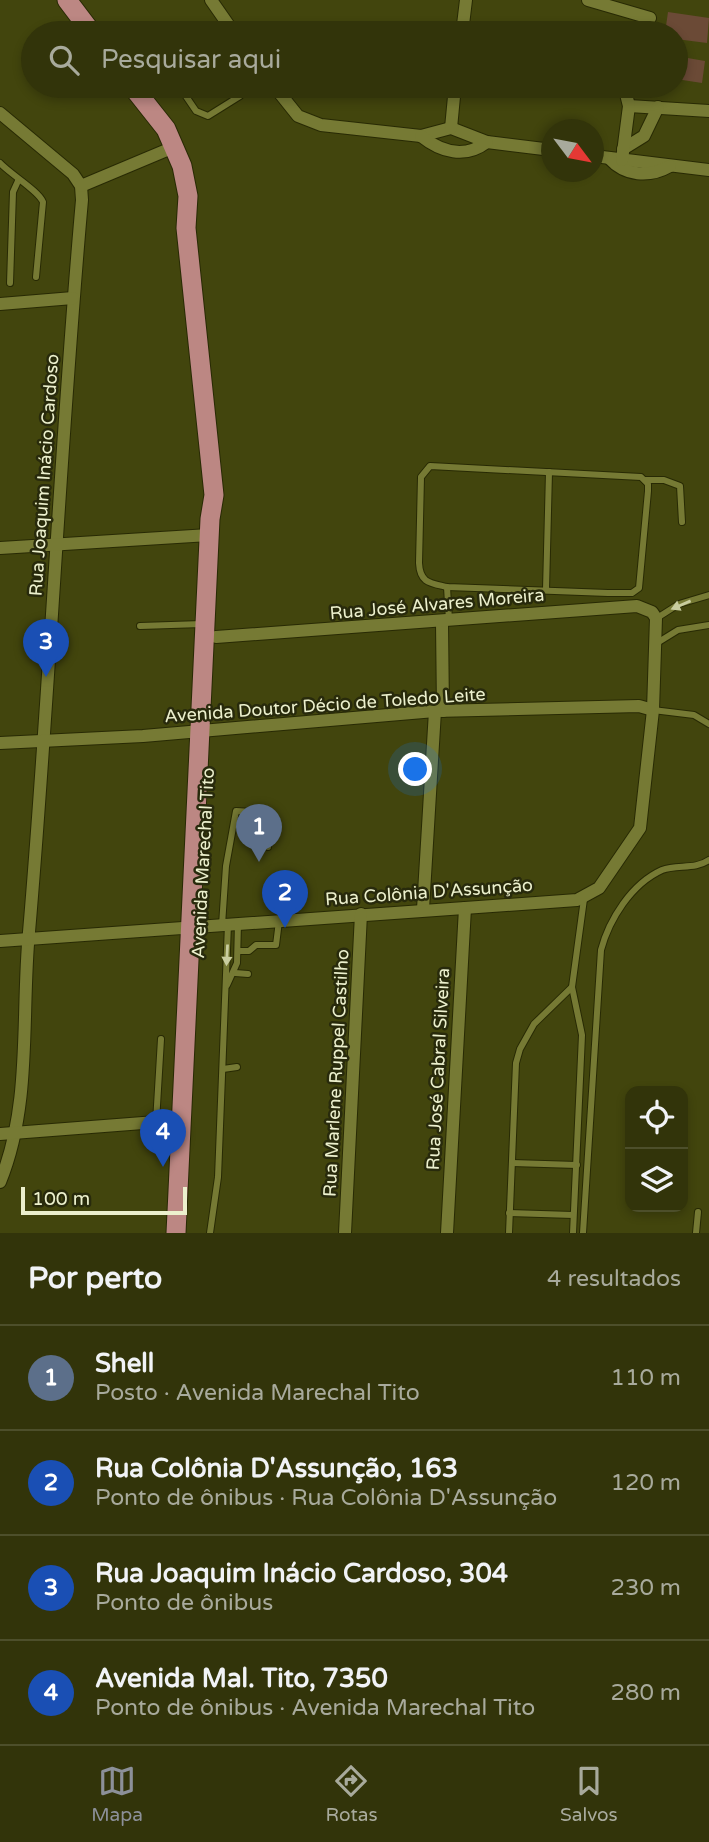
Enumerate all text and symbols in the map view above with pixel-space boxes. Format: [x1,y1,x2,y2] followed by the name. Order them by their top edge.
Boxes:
[21,21,688,98] search box
[45,41,83,79] icon: search
[101,44,281,75] text: Pesquisar aqui
[541,119,604,182] north arrow
[25,353,63,597] street label: Rua Joaquim Inácio Cardoso
[329,584,545,624] street label: Rua José Alvares Moreira
[671,599,692,610] one-way arrow
[23,619,69,677] pin: 3
[164,683,486,727] street label: Avenida Doutor Décio de Toledo Leite
[398,752,432,786] your location
[187,767,219,959] street label: Avenida Marechal Tito
[236,804,282,862] pin: 1
[262,870,308,928] pin: 2
[324,874,534,910] street label: Rua Colônia D'Assunção
[222,945,233,967] one-way arrow
[319,948,353,1198] street label: Rua Marlene Ruppel Castilho
[422,967,454,1171] street label: Rua José Cabral Silveira
[625,1086,688,1212] map controls
[625,1086,688,1149] button: locate
[140,1109,186,1167] pin: 4
[625,1149,688,1212] button: layers
[21,1184,187,1216] scale bar
[32,1188,90,1210] text: 100 m
[28,1260,162,1297] text: Por perto
[547,1265,681,1293] text: 4 resultados
[95,1348,154,1379] text: Shell
[44,1364,58,1392] text: 1
[611,1364,681,1392] text: 110 m
[95,1379,420,1407] text: Posto · Avenida Marechal Tito
[95,1453,458,1484] text: Rua Colônia D'Assunção, 163
[44,1469,58,1497] text: 2
[611,1469,681,1497] text: 120 m
[95,1484,557,1512] text: Ponto de ônibus · Rua Colônia D'Assunção
[95,1558,508,1589] text: Rua Joaquim Inácio Cardoso, 304
[44,1574,58,1602] text: 3
[611,1574,681,1602] text: 230 m
[95,1589,273,1617] text: Ponto de ônibus
[95,1663,388,1694] text: Avenida Mal. Tito, 7350
[44,1679,58,1707] text: 4
[611,1679,681,1707] text: 280 m
[95,1694,535,1722] text: Ponto de ônibus · Avenida Marechal Tito
[91,1762,143,1826] tab: Mapa
[325,1762,378,1826] tab: Rotas
[560,1762,618,1826] tab: Salvos

